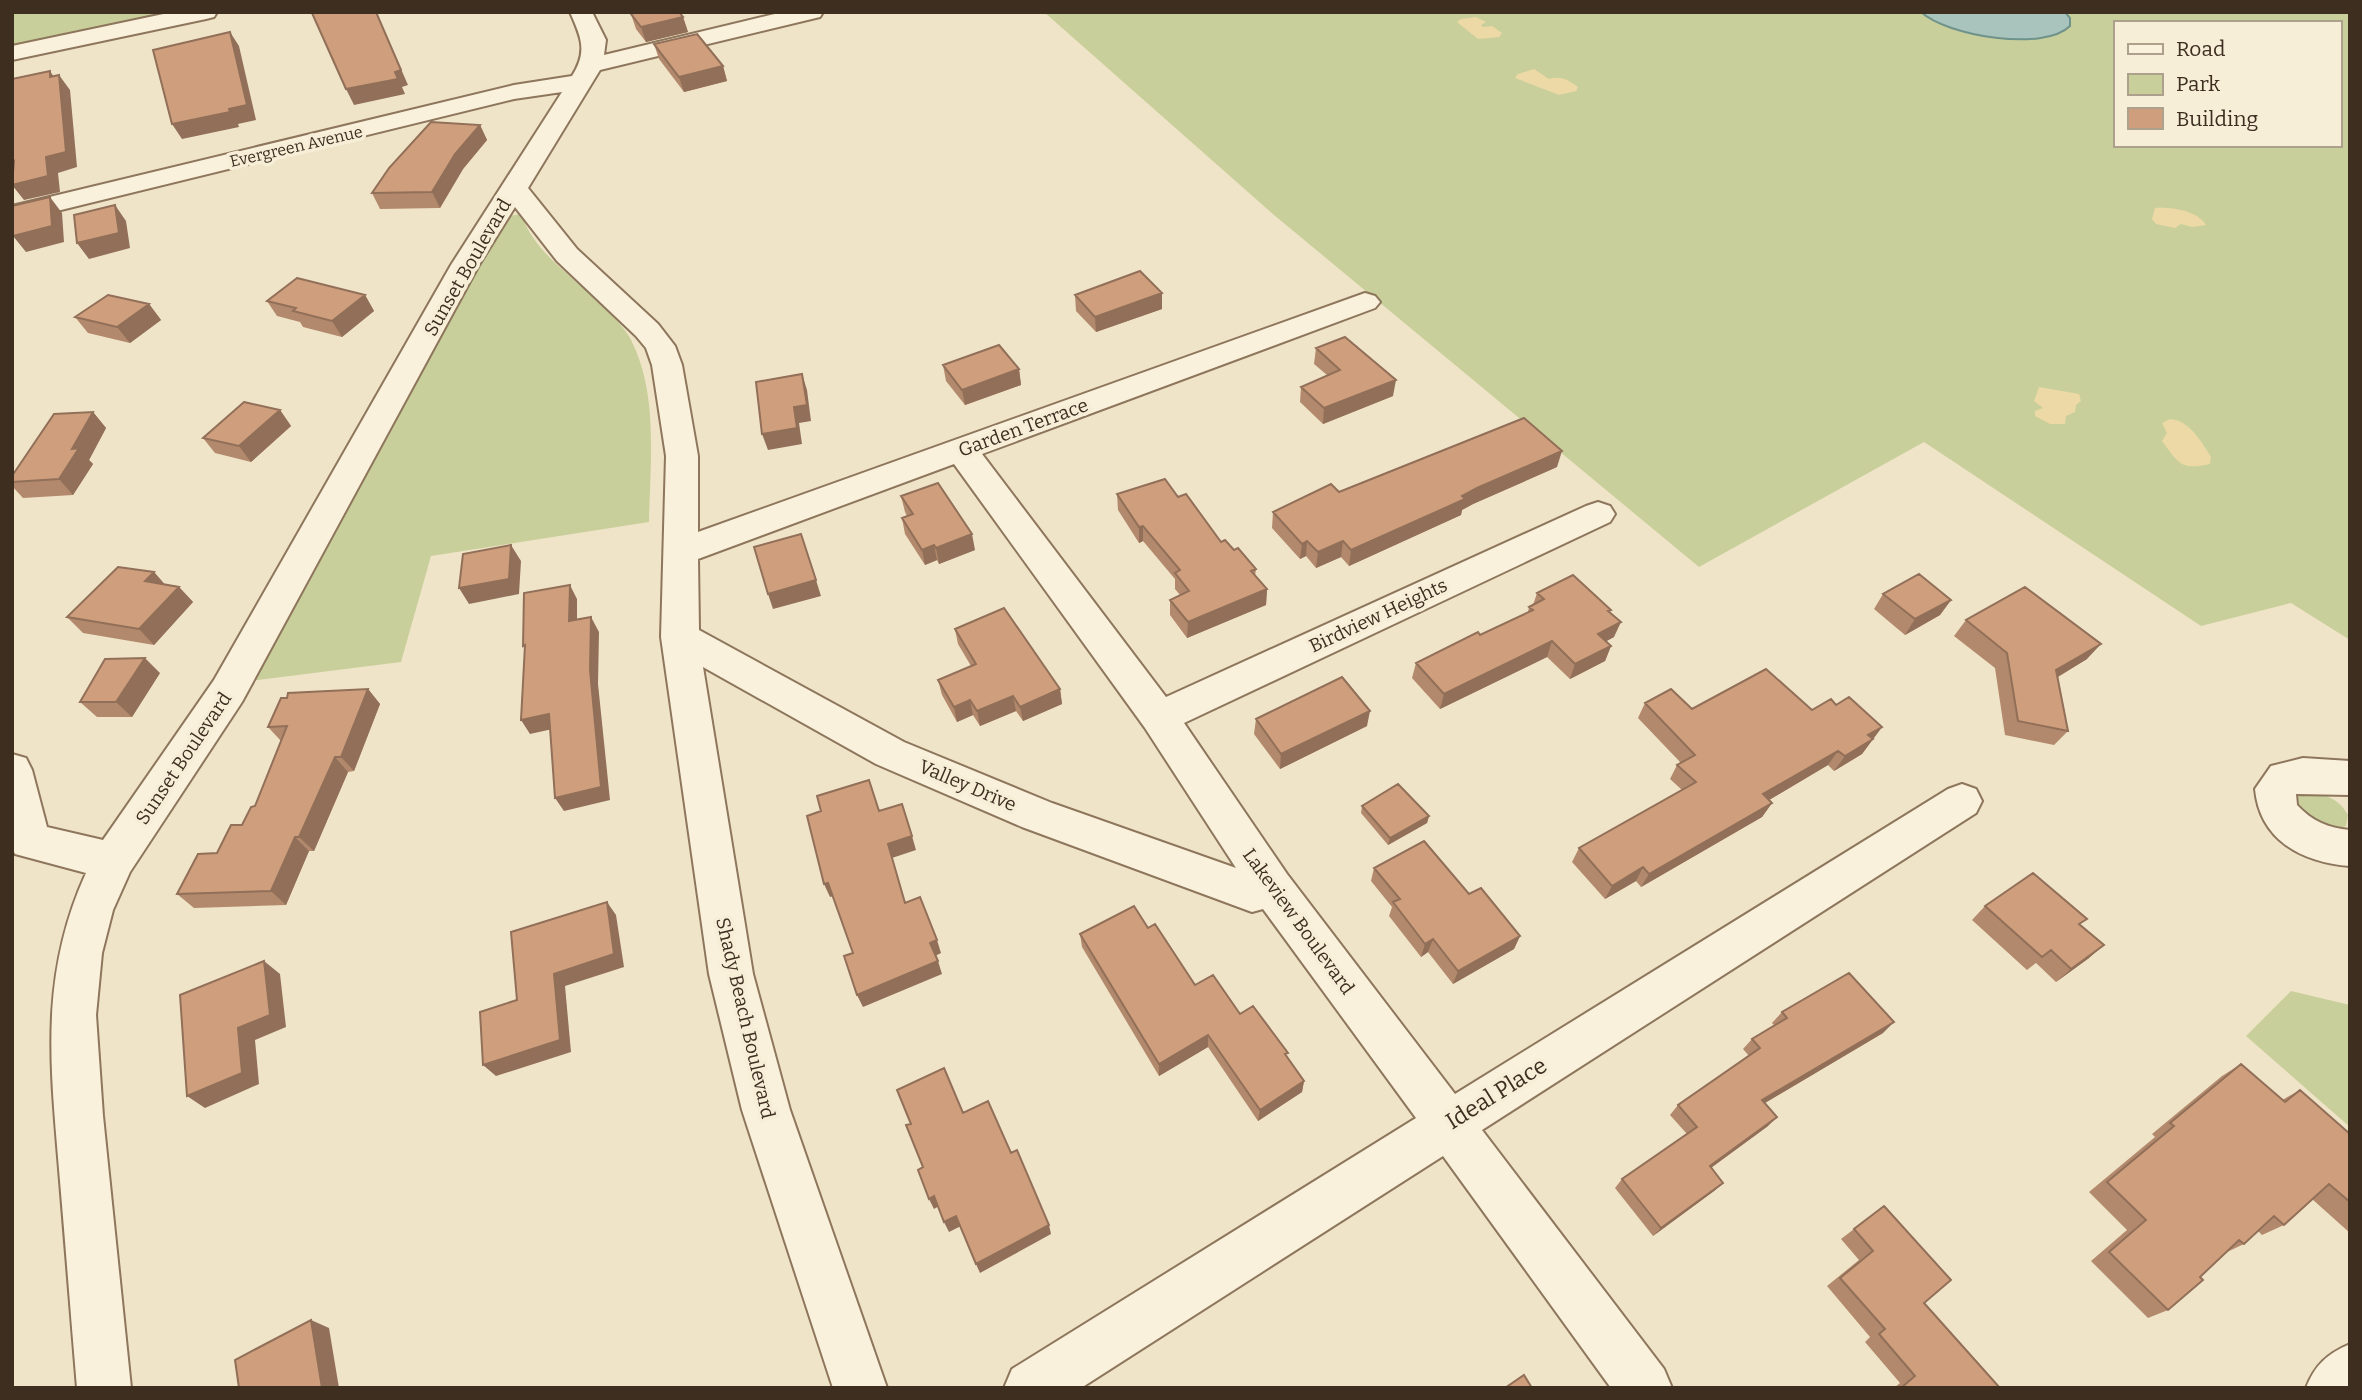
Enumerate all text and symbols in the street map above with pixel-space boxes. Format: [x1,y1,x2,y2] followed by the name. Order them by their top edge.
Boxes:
[2114,21,2341,147] legend
[2176,36,2225,62] text: Road
[2176,71,2220,97] text: Park
[2176,106,2259,132] text: Building
[228,122,364,171] street label: Evergreen Avenue
[419,195,516,340] street label: Sunset Boulevard
[955,393,1091,462] street label: Garden Terrace
[1305,573,1451,658] street label: Birdview Heights
[131,688,236,829] street label: Sunset Boulevard
[916,755,1020,816] street label: Valley Drive
[1238,844,1359,999] street label: Lakeview Boulevard
[711,915,780,1121] street label: Shady Beach Boulevard
[1440,1051,1552,1135] street label: Ideal Place

